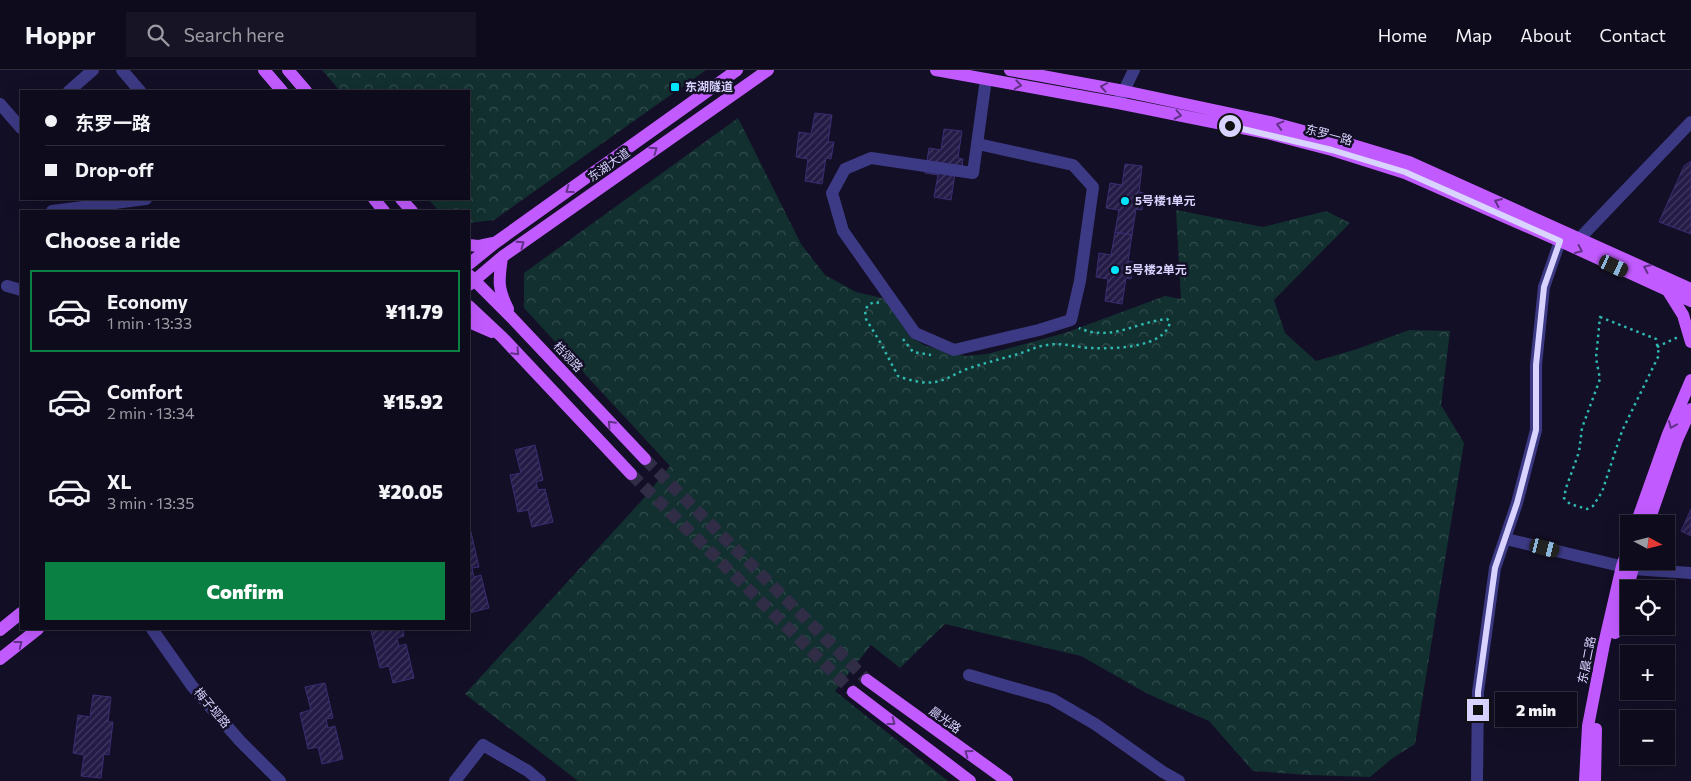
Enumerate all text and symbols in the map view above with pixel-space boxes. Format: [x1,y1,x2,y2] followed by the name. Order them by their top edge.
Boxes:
[126,12,476,57] search box
[25,20,96,49] text: Hoppr
[144,21,172,49] icon: search
[184,23,284,46] text: Search here
[1378,24,1427,46] text: Home
[1455,24,1492,46] text: Map
[1520,24,1572,46] text: About
[1600,24,1666,46] text: Contact
[685,79,733,93] place label: 东湖隧道
[1014,80,1023,90] one-way arrow
[669,81,681,93] marker: 东湖隧道
[1099,83,1108,93] one-way arrow
[1174,109,1183,120] one-way arrow
[75,111,151,134] text: 东罗一路
[1219,115,1241,137] route start
[1275,120,1284,131] one-way arrow
[1304,121,1354,147] street label: 东罗一路
[585,145,632,184] street label: 东湖大道
[648,147,658,156] one-way arrow
[75,158,154,181] text: Drop-off
[565,184,575,193] one-way arrow
[1135,193,1195,207] place label: 5号楼1单元
[1119,195,1131,207] marker: 5号楼1单元
[1494,197,1503,208] one-way arrow
[45,226,180,253] text: Choose a ride
[515,241,525,250] one-way arrow
[1574,244,1583,254] one-way arrow
[1597,253,1630,279] car
[1125,262,1187,276] place label: 5号楼2单元
[1109,264,1121,276] marker: 5号楼2单元
[1643,264,1652,275] one-way arrow
[47,289,92,334] icon: car
[107,290,188,313] text: Economy
[385,300,443,323] text: ¥11.79
[107,313,192,332] text: 1 min · 13:33
[551,338,586,374] street label: 桔颂路
[510,346,519,355] one-way arrow
[47,379,92,424] icon: car
[107,380,183,403] text: Comfort
[383,390,443,413] text: ¥15.92
[107,403,195,422] text: 2 min · 13:34
[608,420,617,429] one-way arrow
[1667,420,1678,429] one-way arrow
[47,469,92,514] icon: car
[107,470,132,493] text: XL
[378,480,443,503] text: ¥20.05
[107,493,194,512] text: 3 min · 13:35
[1620,515,1675,570] north arrow
[1620,515,1675,765] map controls
[1528,537,1561,559] car
[45,562,445,620] button: Confirm
[1620,580,1675,635] button: locate
[1575,635,1597,685] street label: 东晨二路
[13,641,23,650] one-way arrow
[1620,645,1675,700] button: +
[192,684,234,730] street label: 梅子垭路
[1496,692,1578,728] callout: 2 min
[1467,699,1489,721] route end
[1516,700,1556,719] text: 2 min
[927,703,964,735] street label: 晨光路
[1620,710,1675,765] button: −
[886,716,895,724] one-way arrow
[965,750,974,758] one-way arrow

